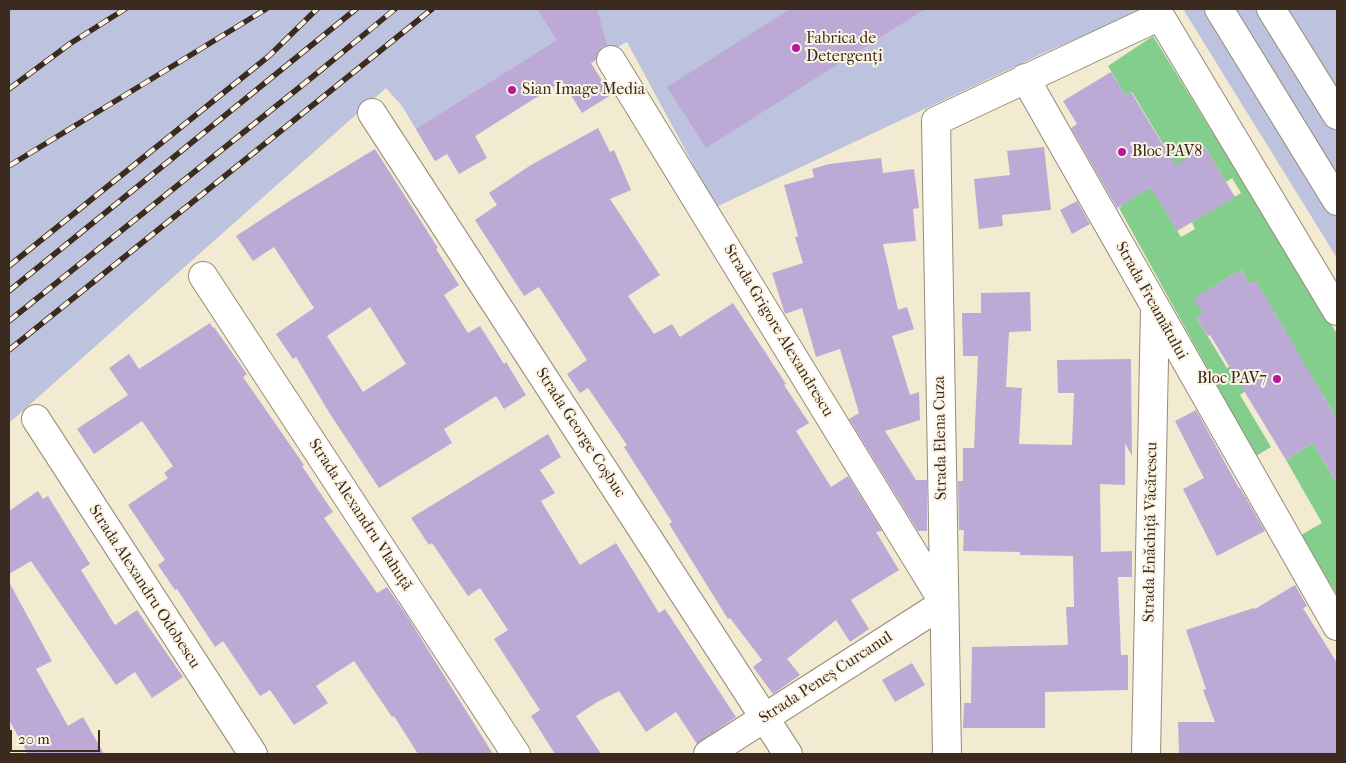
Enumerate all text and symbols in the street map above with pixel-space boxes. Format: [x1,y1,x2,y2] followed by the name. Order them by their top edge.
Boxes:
[806,29,883,67] place label: Fabrica de Detergenți
[790,42,802,54] marker: Fabrica de Detergenți
[522,80,645,100] place label: Sian Image Media
[506,84,518,96] marker: Sian Image Media
[1132,142,1202,162] place label: Bloc PAV8
[1116,146,1128,158] marker: Bloc PAV8
[1111,239,1191,363] street label: Strada Freamătului
[719,241,837,421] street label: Strada Grigore Alexandrescu
[531,365,629,501] street label: Strada George Coșbuc
[1197,369,1267,389] place label: Bloc PAV7
[1271,373,1283,385] marker: Bloc PAV7
[930,376,952,500] street label: Strada Elena Cuza
[304,436,416,594] street label: Strada Alexandru Vlahuță
[1140,442,1162,622] street label: Strada Enăchiță Văcărescu
[84,502,204,672] street label: Strada Alexandru Odobescu
[756,628,896,728] street label: Strada Peneș Curcanul
[12,720,102,752] scale bar
[18,730,50,748] text: 20 m

